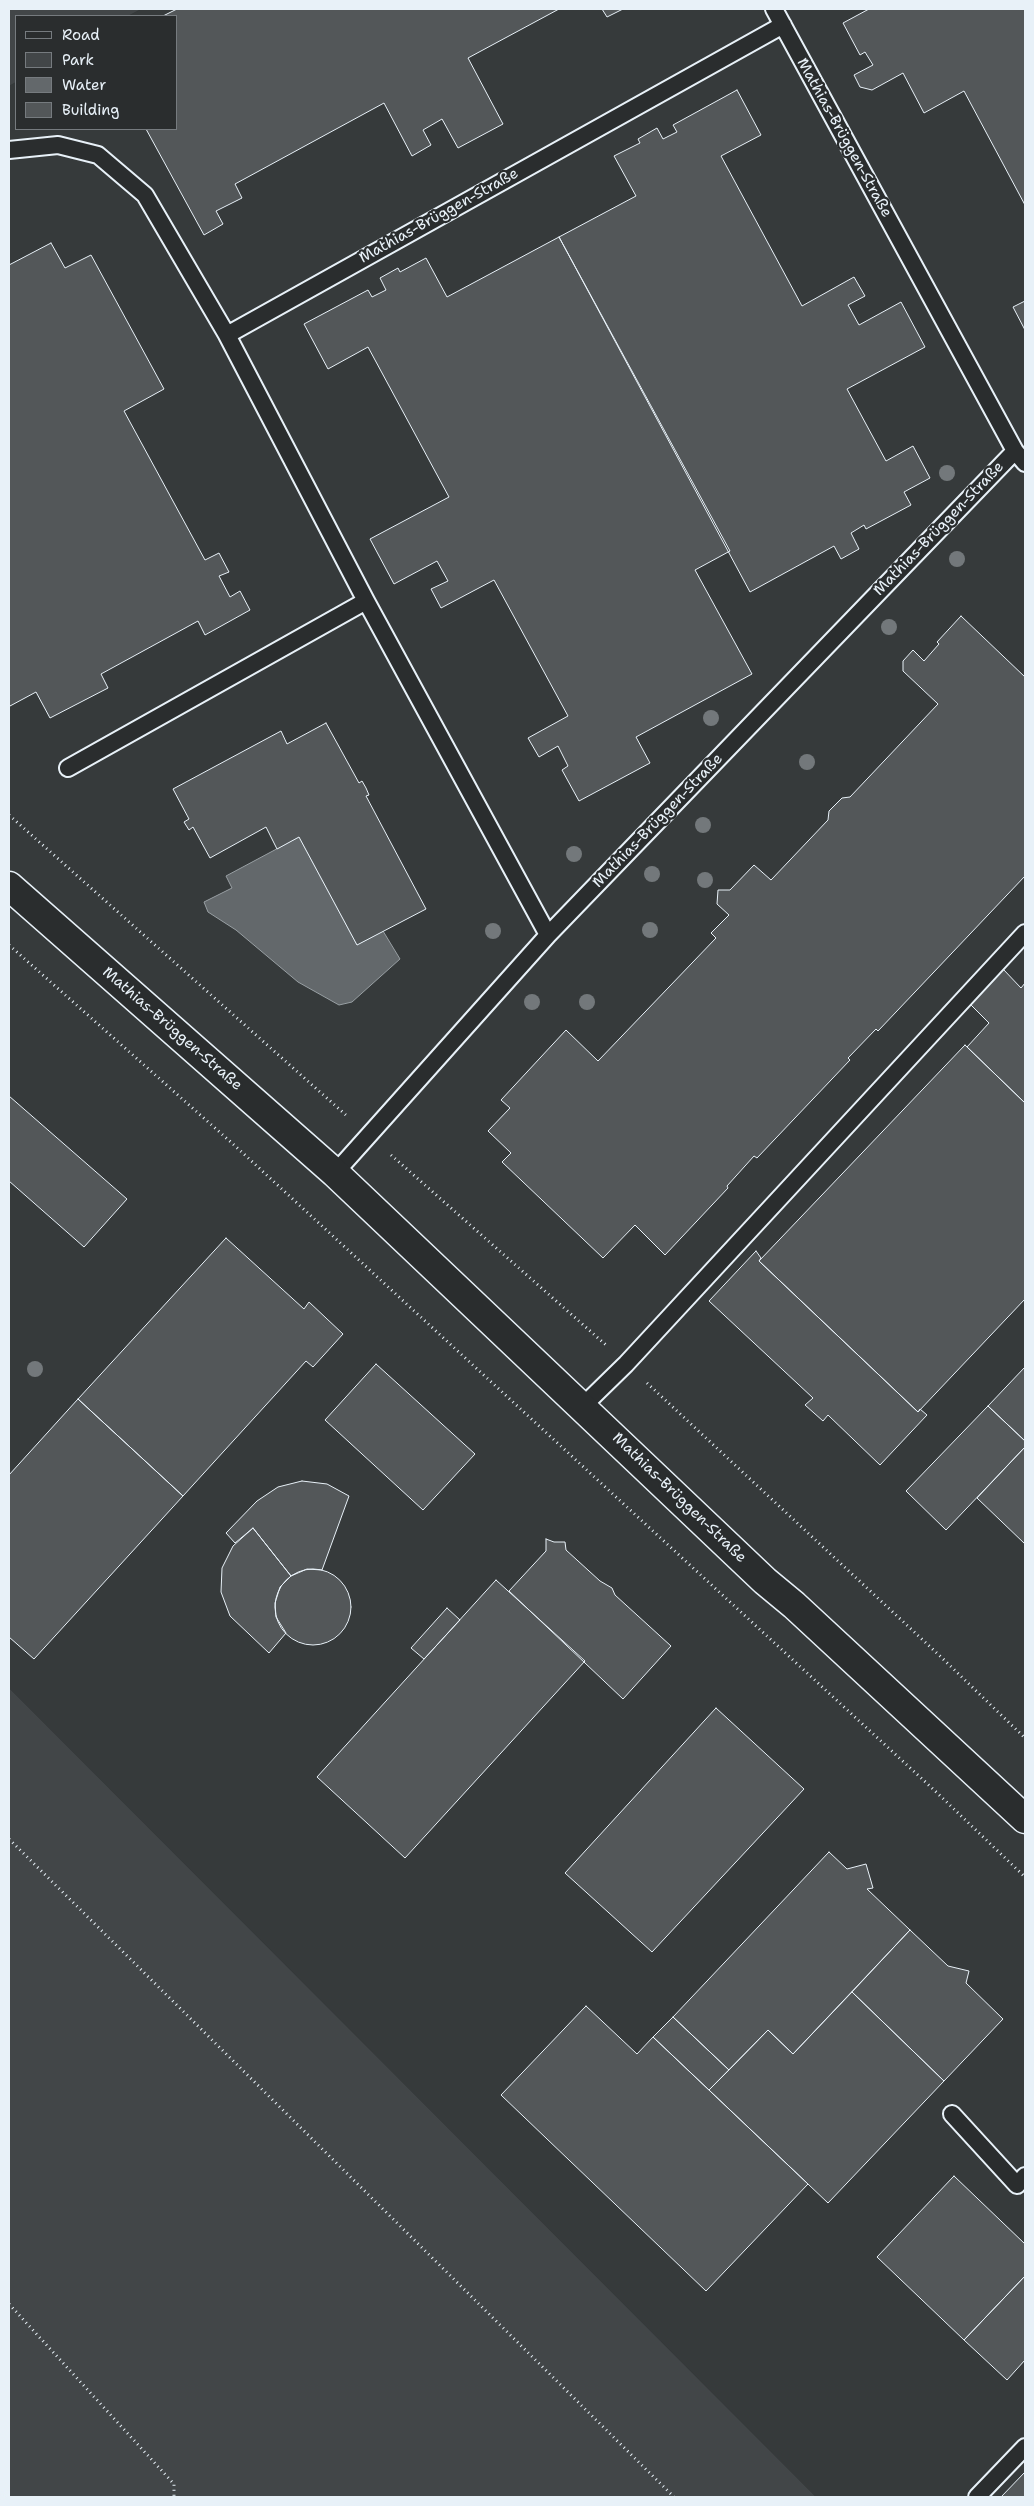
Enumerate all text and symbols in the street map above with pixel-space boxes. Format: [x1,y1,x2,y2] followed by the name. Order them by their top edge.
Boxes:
[15,15,178,130] legend
[62,25,100,45] text: Road
[62,50,94,70] text: Park
[793,55,895,221] street label: Mathias-Brüggen-Straße
[62,75,106,95] text: Water
[62,100,119,120] text: Building
[356,165,522,267] street label: Mathias-Brüggen-Straße
[870,458,1008,600] street label: Mathias-Brüggen-Straße
[589,750,727,892] street label: Mathias-Brüggen-Straße
[98,963,246,1095] street label: Mathias-Brüggen-Straße
[608,1429,750,1567] street label: Mathias-Brüggen-Straße

